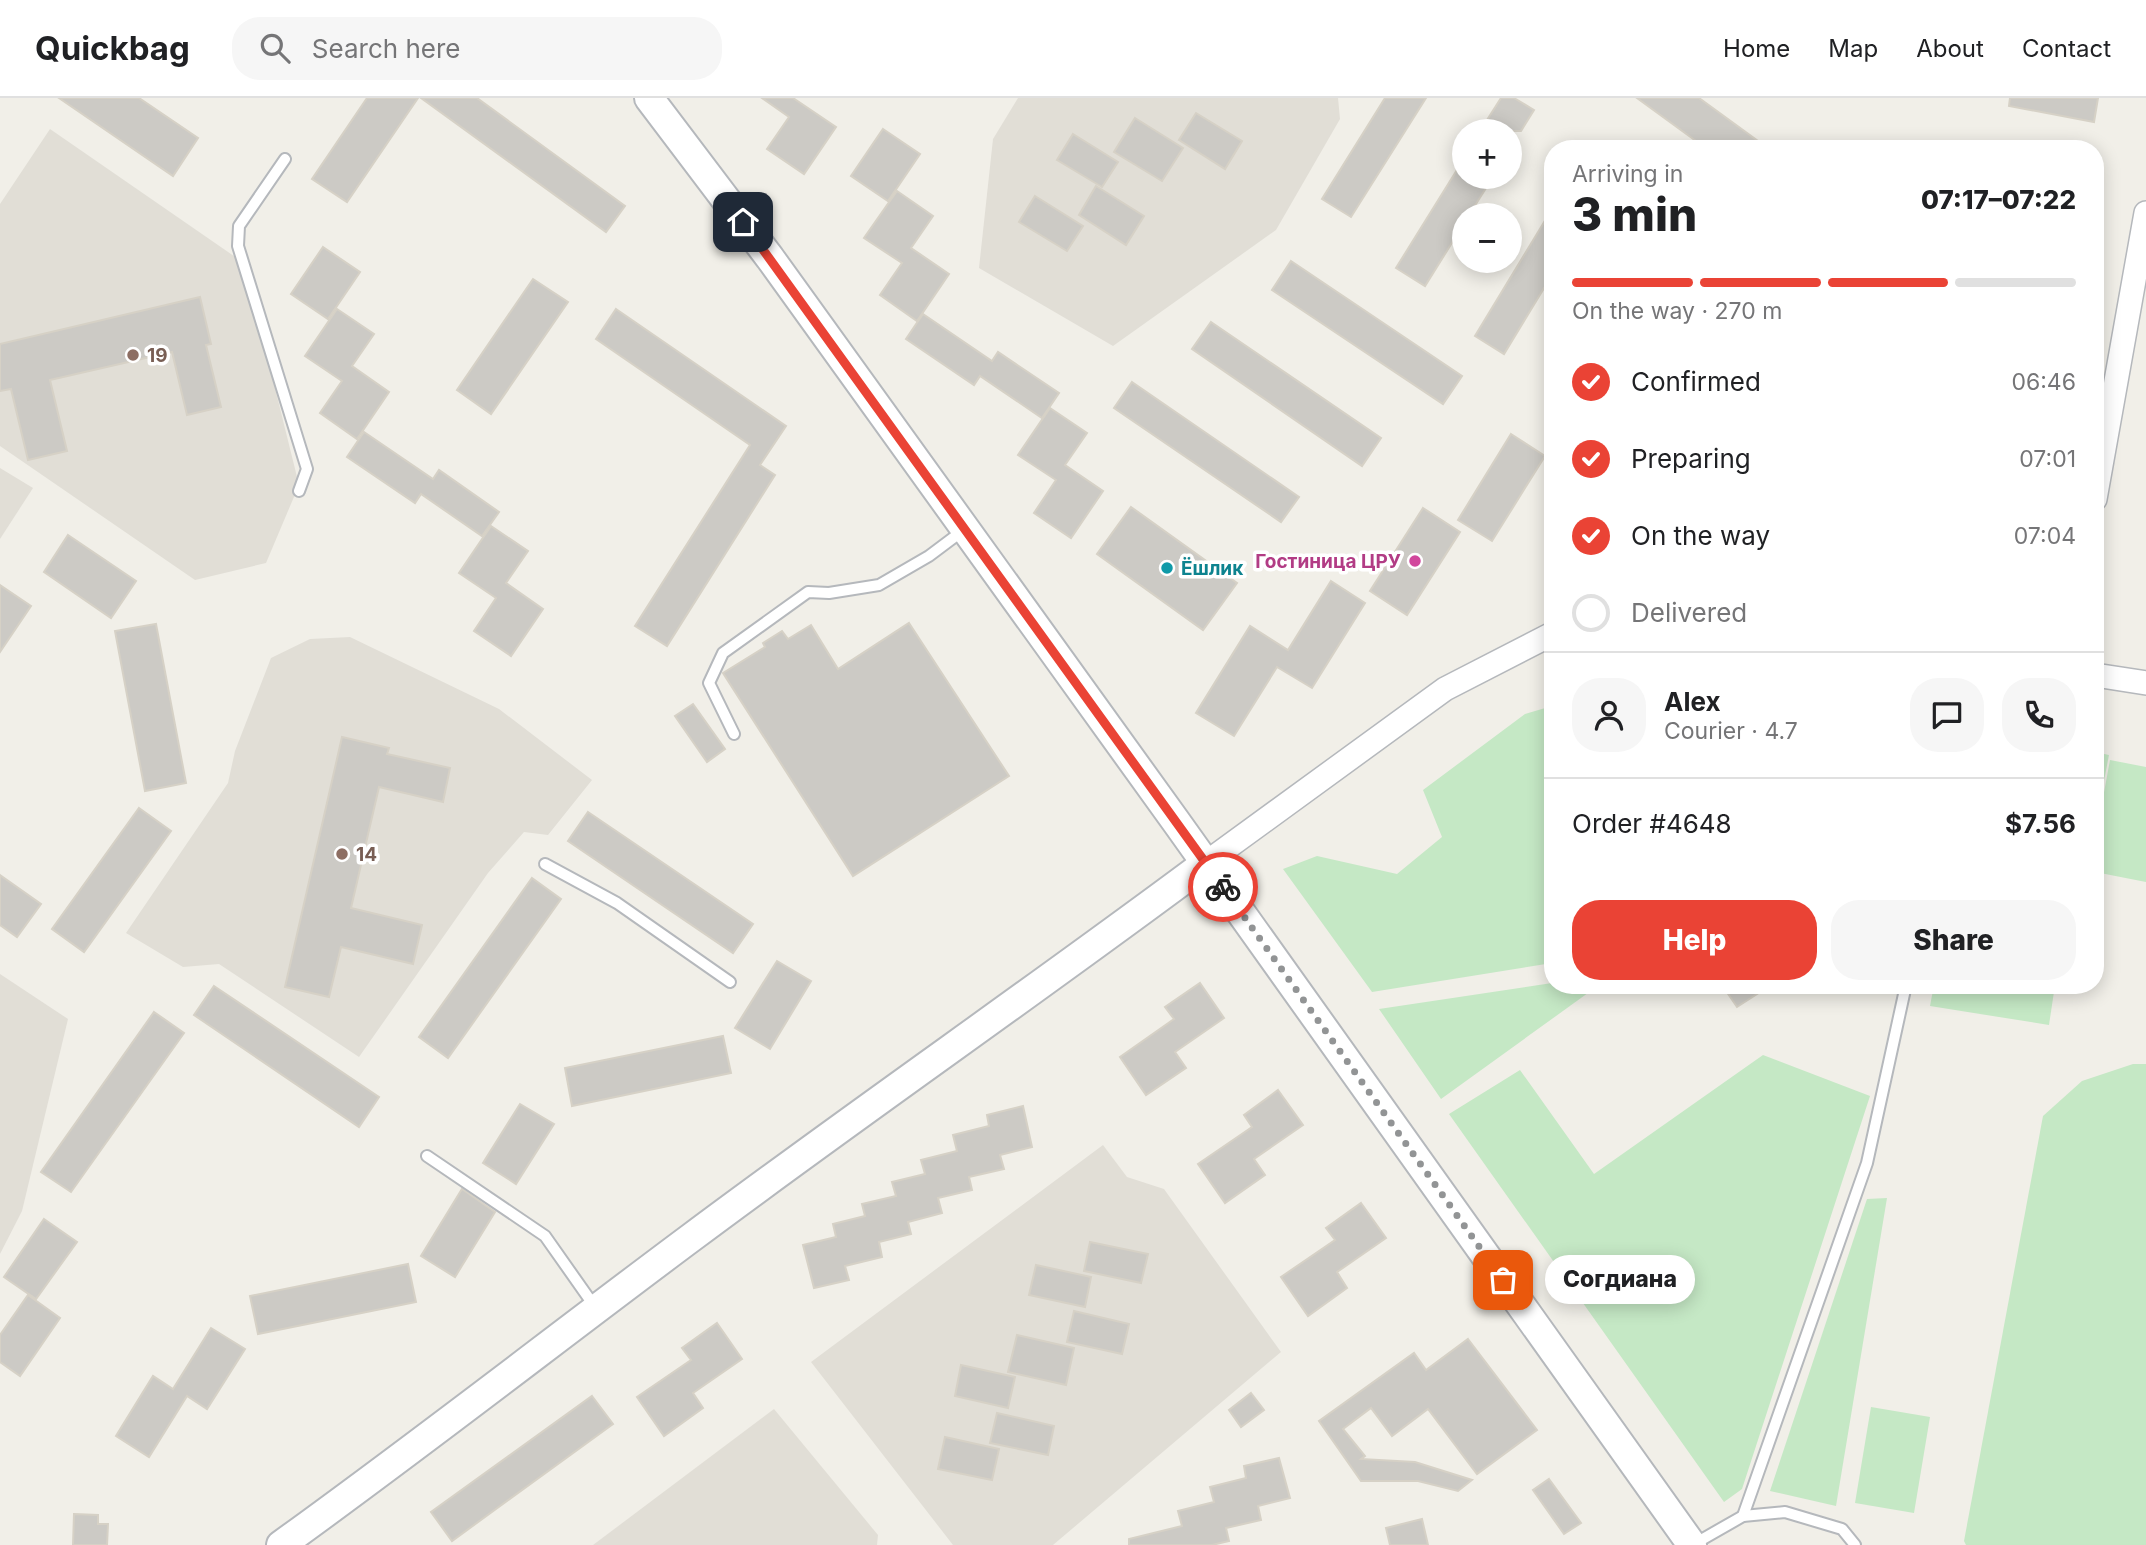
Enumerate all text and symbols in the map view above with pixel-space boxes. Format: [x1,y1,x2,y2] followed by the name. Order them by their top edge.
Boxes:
[232,17,722,80] search box
[35,28,190,68] text: Quickbag
[256,29,294,67] icon: search
[312,33,460,64] text: Search here
[1723,34,1790,63] text: Home
[1828,34,1878,63] text: Map
[1916,34,1984,63] text: About
[2022,34,2111,63] text: Contact
[1452,119,1522,273] map controls
[1452,119,1522,189] button: +
[1572,160,1683,188] text: Arriving in
[1921,184,2076,215] text: 07:17–07:22
[1572,186,1697,242] text: 3 min
[713,192,773,252] pin
[724,203,762,241] icon: home
[1452,203,1522,273] button: −
[1572,297,1782,325] text: On the way · 270 m
[147,344,168,367] place label: 19
[125,347,141,363] marker: 19
[1572,363,1610,401] icon: check
[1631,366,1761,397] text: Confirmed
[2011,368,2076,396] text: 06:46
[1572,440,1610,478] icon: check
[1631,443,1751,474] text: Preparing
[2019,445,2076,473] text: 07:01
[1572,517,1610,555] icon: check
[1631,520,1770,551] text: On the way
[2014,522,2076,550] text: 07:04
[1255,550,1401,573] place label: Гостиница ЦРУ
[1407,553,1423,569] marker: Гостиница ЦРУ
[1181,557,1243,580] place label: Ёшлик
[1159,560,1175,576] marker: Ёшлик
[1631,597,1747,628] text: Delivered
[1572,678,1646,752] button: person
[1910,678,1984,752] button: chat
[2002,678,2076,752] button: phone
[1664,686,1721,717] text: Alex
[1664,717,1798,745] text: Courier · 4.7
[1572,808,1732,839] text: Order #4648
[2005,808,2076,839] text: $7.56
[356,843,377,866] place label: 14
[334,846,350,862] marker: 14
[1188,852,1258,922] courier
[1204,868,1242,906] icon: bike
[1572,900,1817,980] button: Help
[1831,900,2076,980] button: Share
[1473,1250,1533,1310] pin
[1545,1256,1696,1304] callout: Согдиана
[1484,1261,1522,1299] icon: bag
[1563,1265,1677,1293] text: Согдиана

